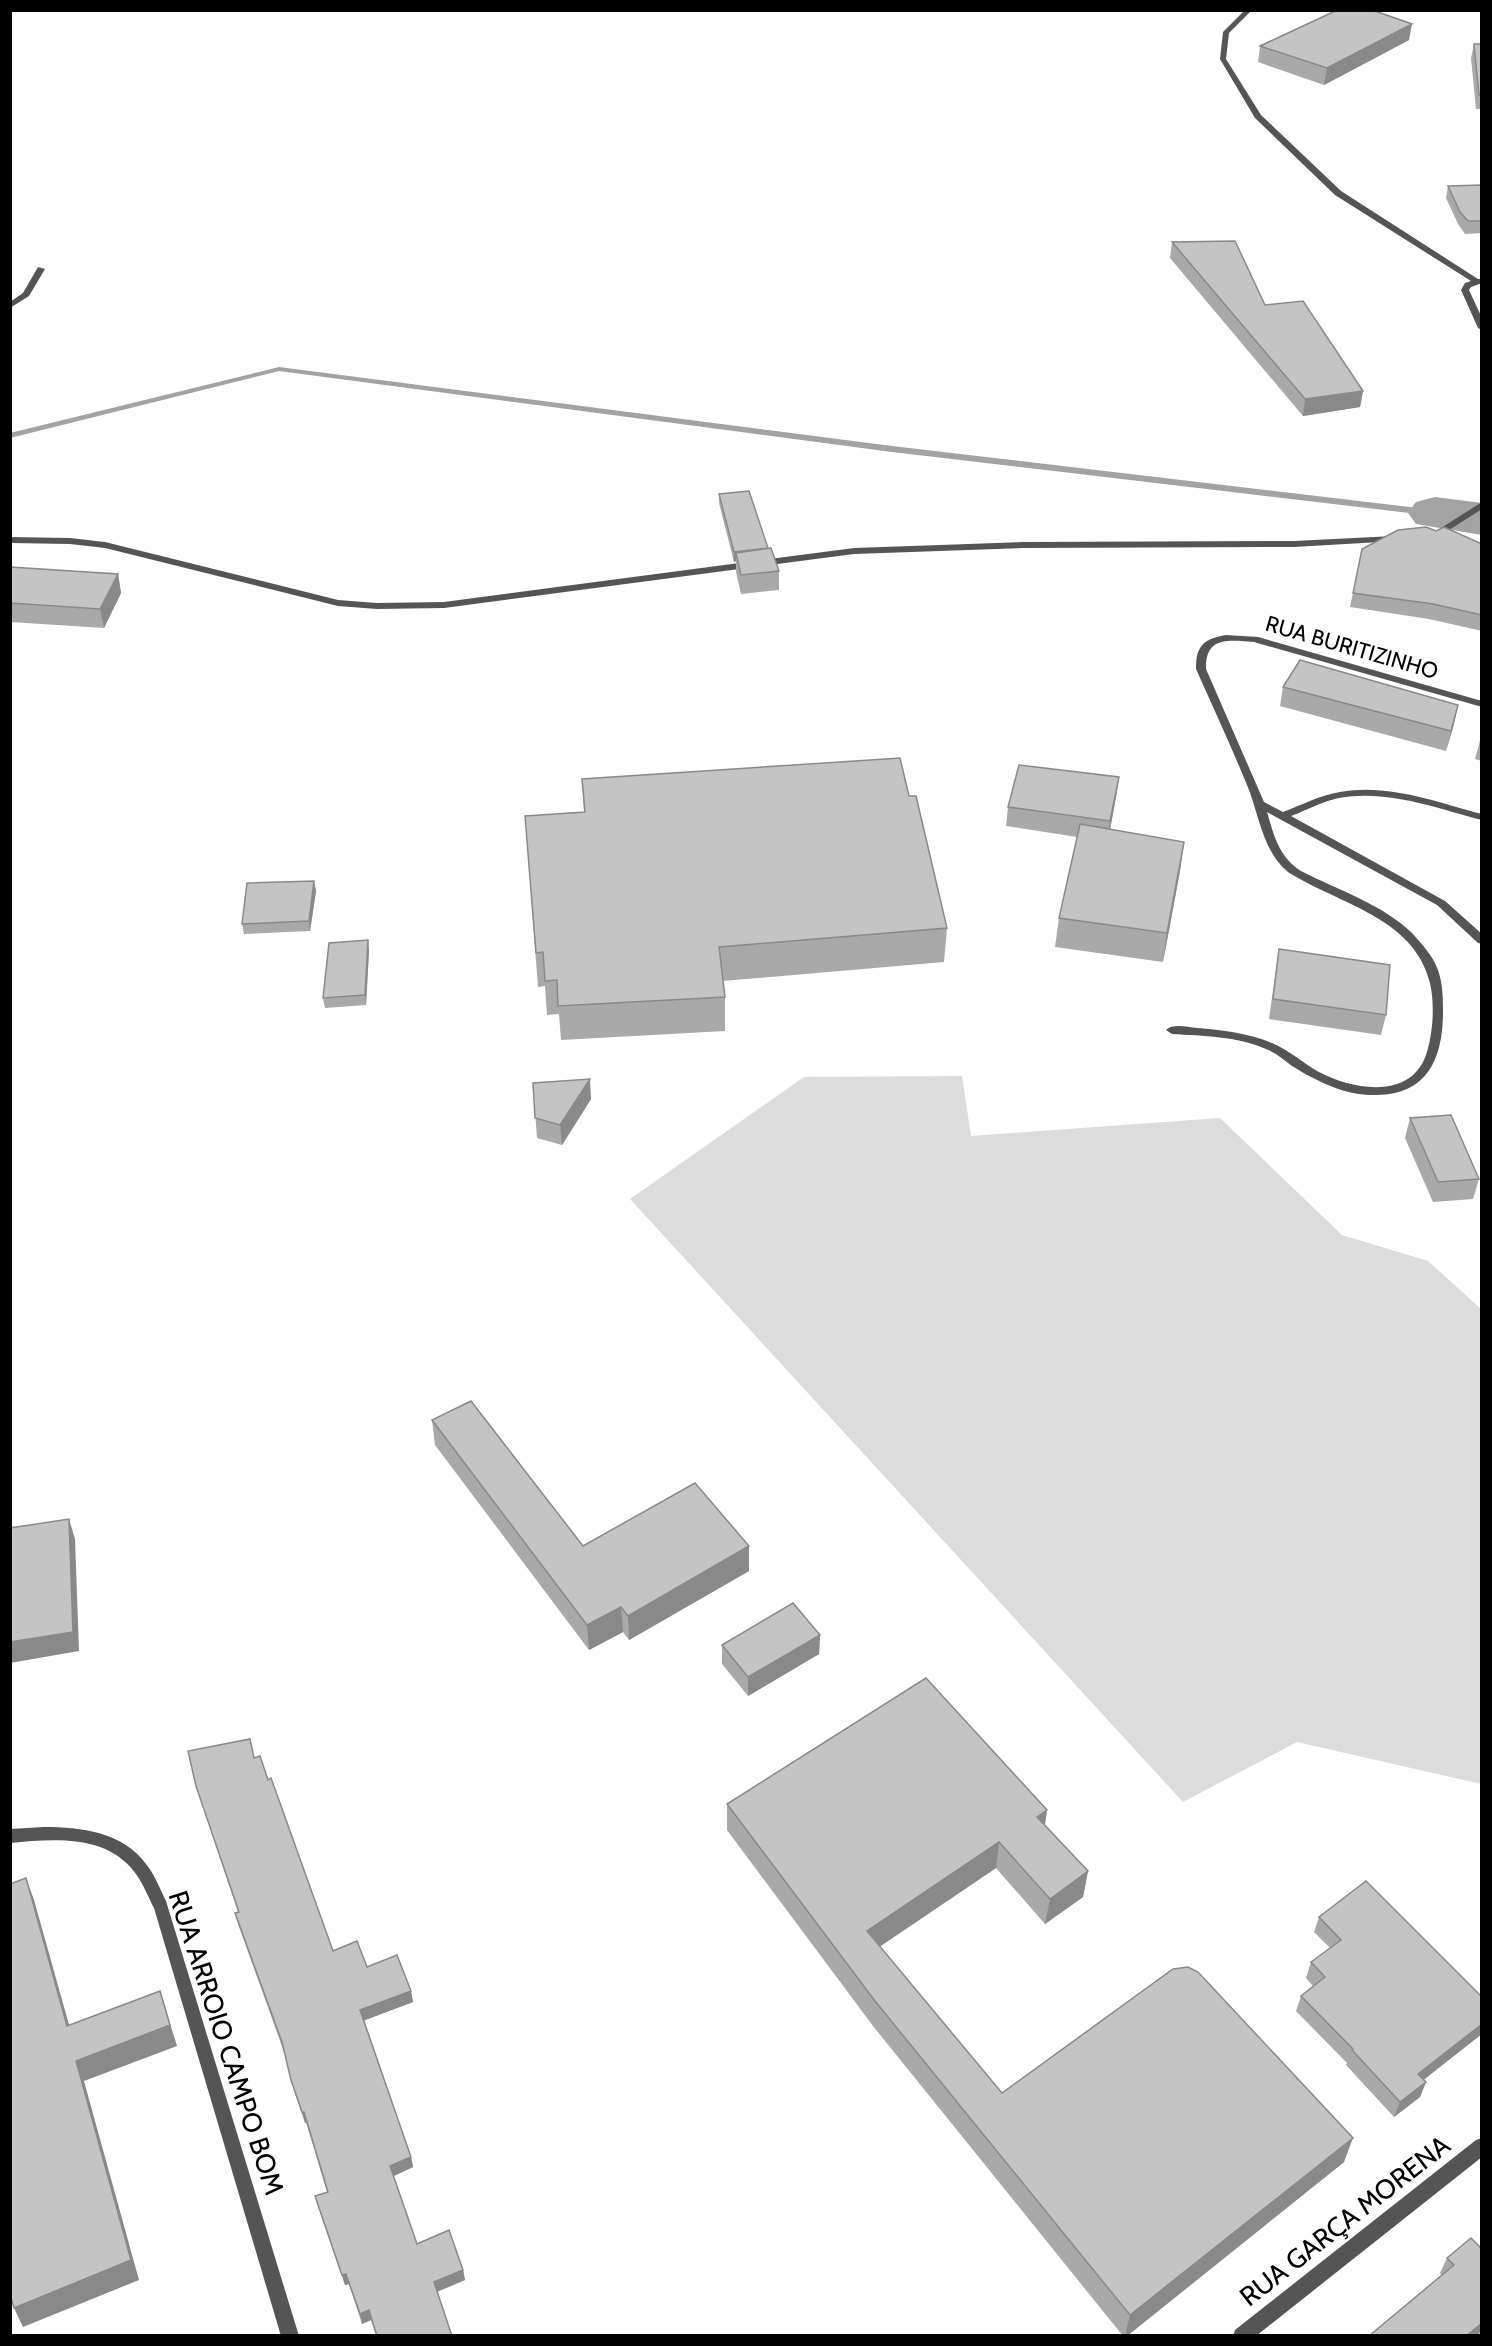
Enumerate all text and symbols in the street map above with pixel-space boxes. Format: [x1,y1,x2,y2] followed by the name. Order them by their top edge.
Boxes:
[1262,610,1441,685] street label: RUA BURITIZINHO
[162,1887,291,2199] street label: RUA ARROIO CAMPO BOM
[1233,2128,1457,2313] street label: RUA GARÇA MORENA

